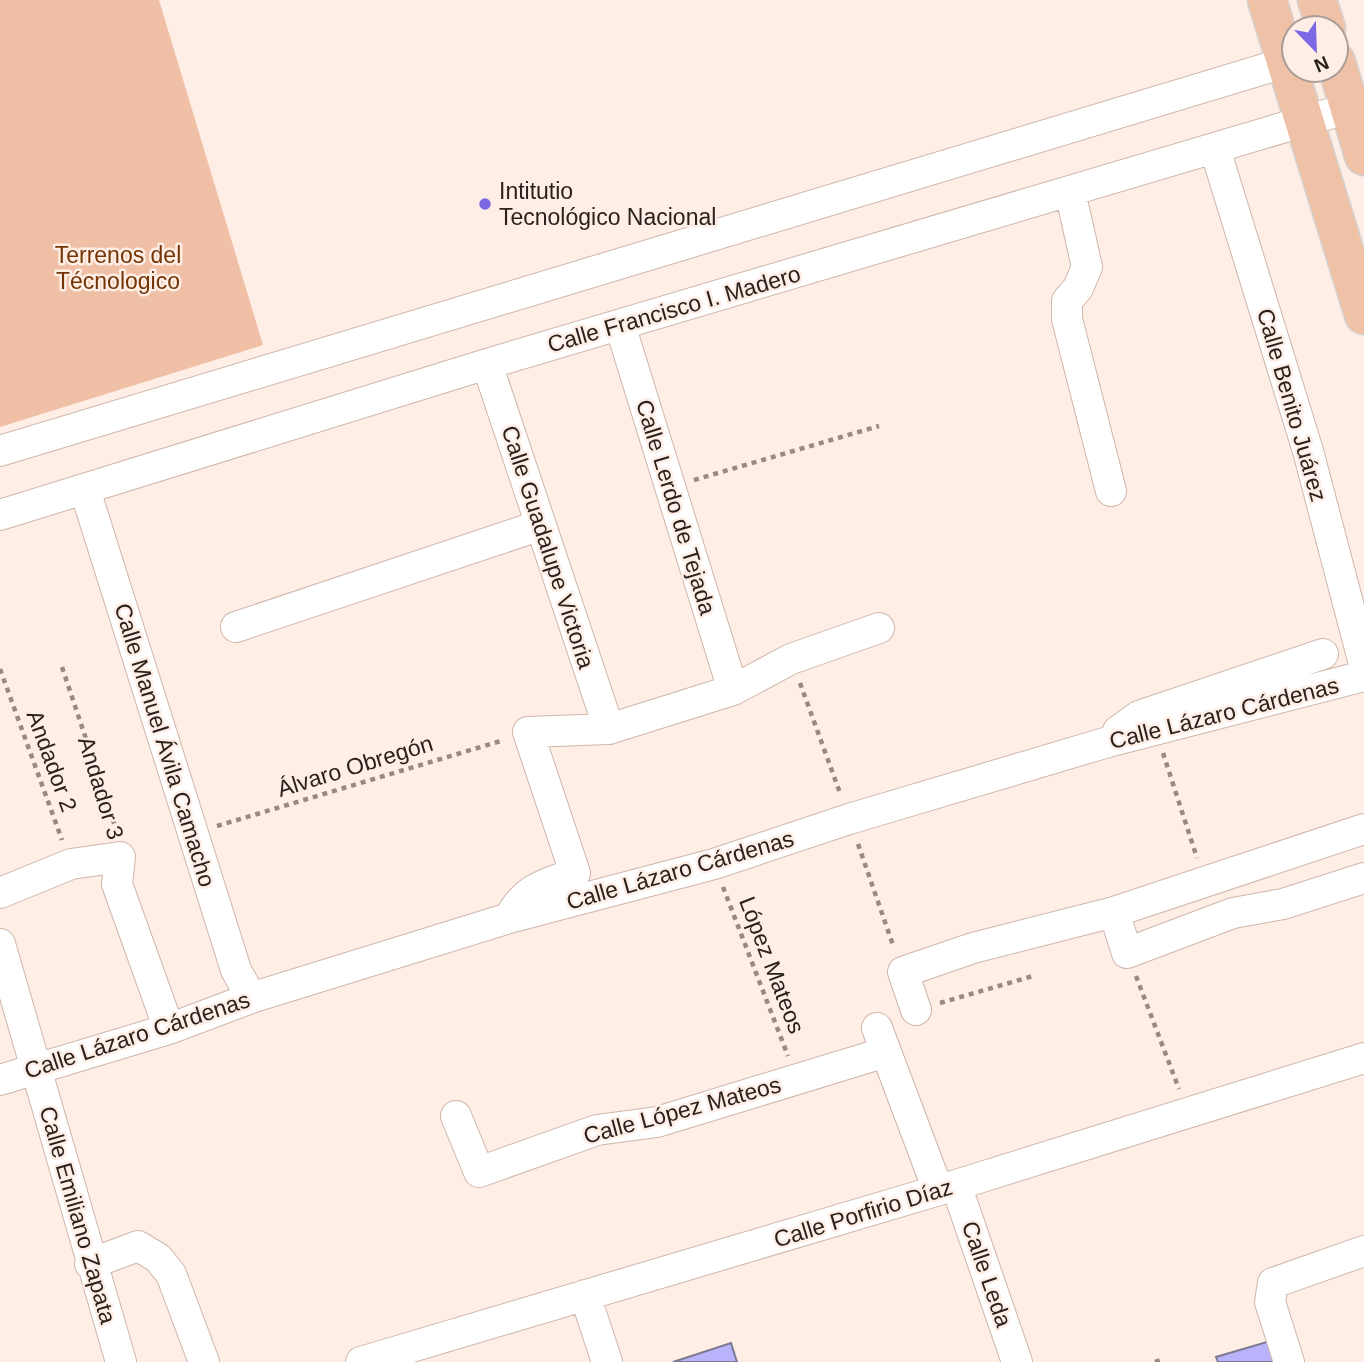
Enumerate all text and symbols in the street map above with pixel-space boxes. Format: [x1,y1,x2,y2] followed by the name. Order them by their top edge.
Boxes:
[1280,14,1350,84] north arrow
[1311,52,1332,77] text: N
[499,178,716,230] place label: Intitutio Tecnológico Nacional
[477,196,493,212] marker: Intitutio Tecnológico Nacional
[55,242,181,294] park label: Terrenos del Técnologico
[544,260,804,358] street label: Calle Francisco I. Madero
[1252,306,1332,504] street label: Calle Benito Juárez
[631,396,721,618] street label: Calle Lerdo de Tejada
[496,422,600,672] street label: Calle Guadalupe Victoria
[109,600,221,890] street label: Calle Manuel Ávila Camacho
[1107,672,1341,754] street label: Calle Lázaro Cárdenas
[22,707,82,815] street label: Andador 2
[274,730,436,802] street label: Álvaro Obregón
[73,733,129,843] street label: Andador 3
[563,825,797,915] street label: Calle Lázaro Cárdenas
[734,893,810,1037] street label: López Mateos
[21,986,253,1084] street label: Calle Lázaro Cárdenas
[580,1071,784,1149] street label: Calle López Mateos
[34,1103,122,1327] street label: Calle Emiliano Zapata
[771,1173,955,1253] street label: Calle Porfirio Díaz
[957,1218,1017,1330] street label: Calle Leda

